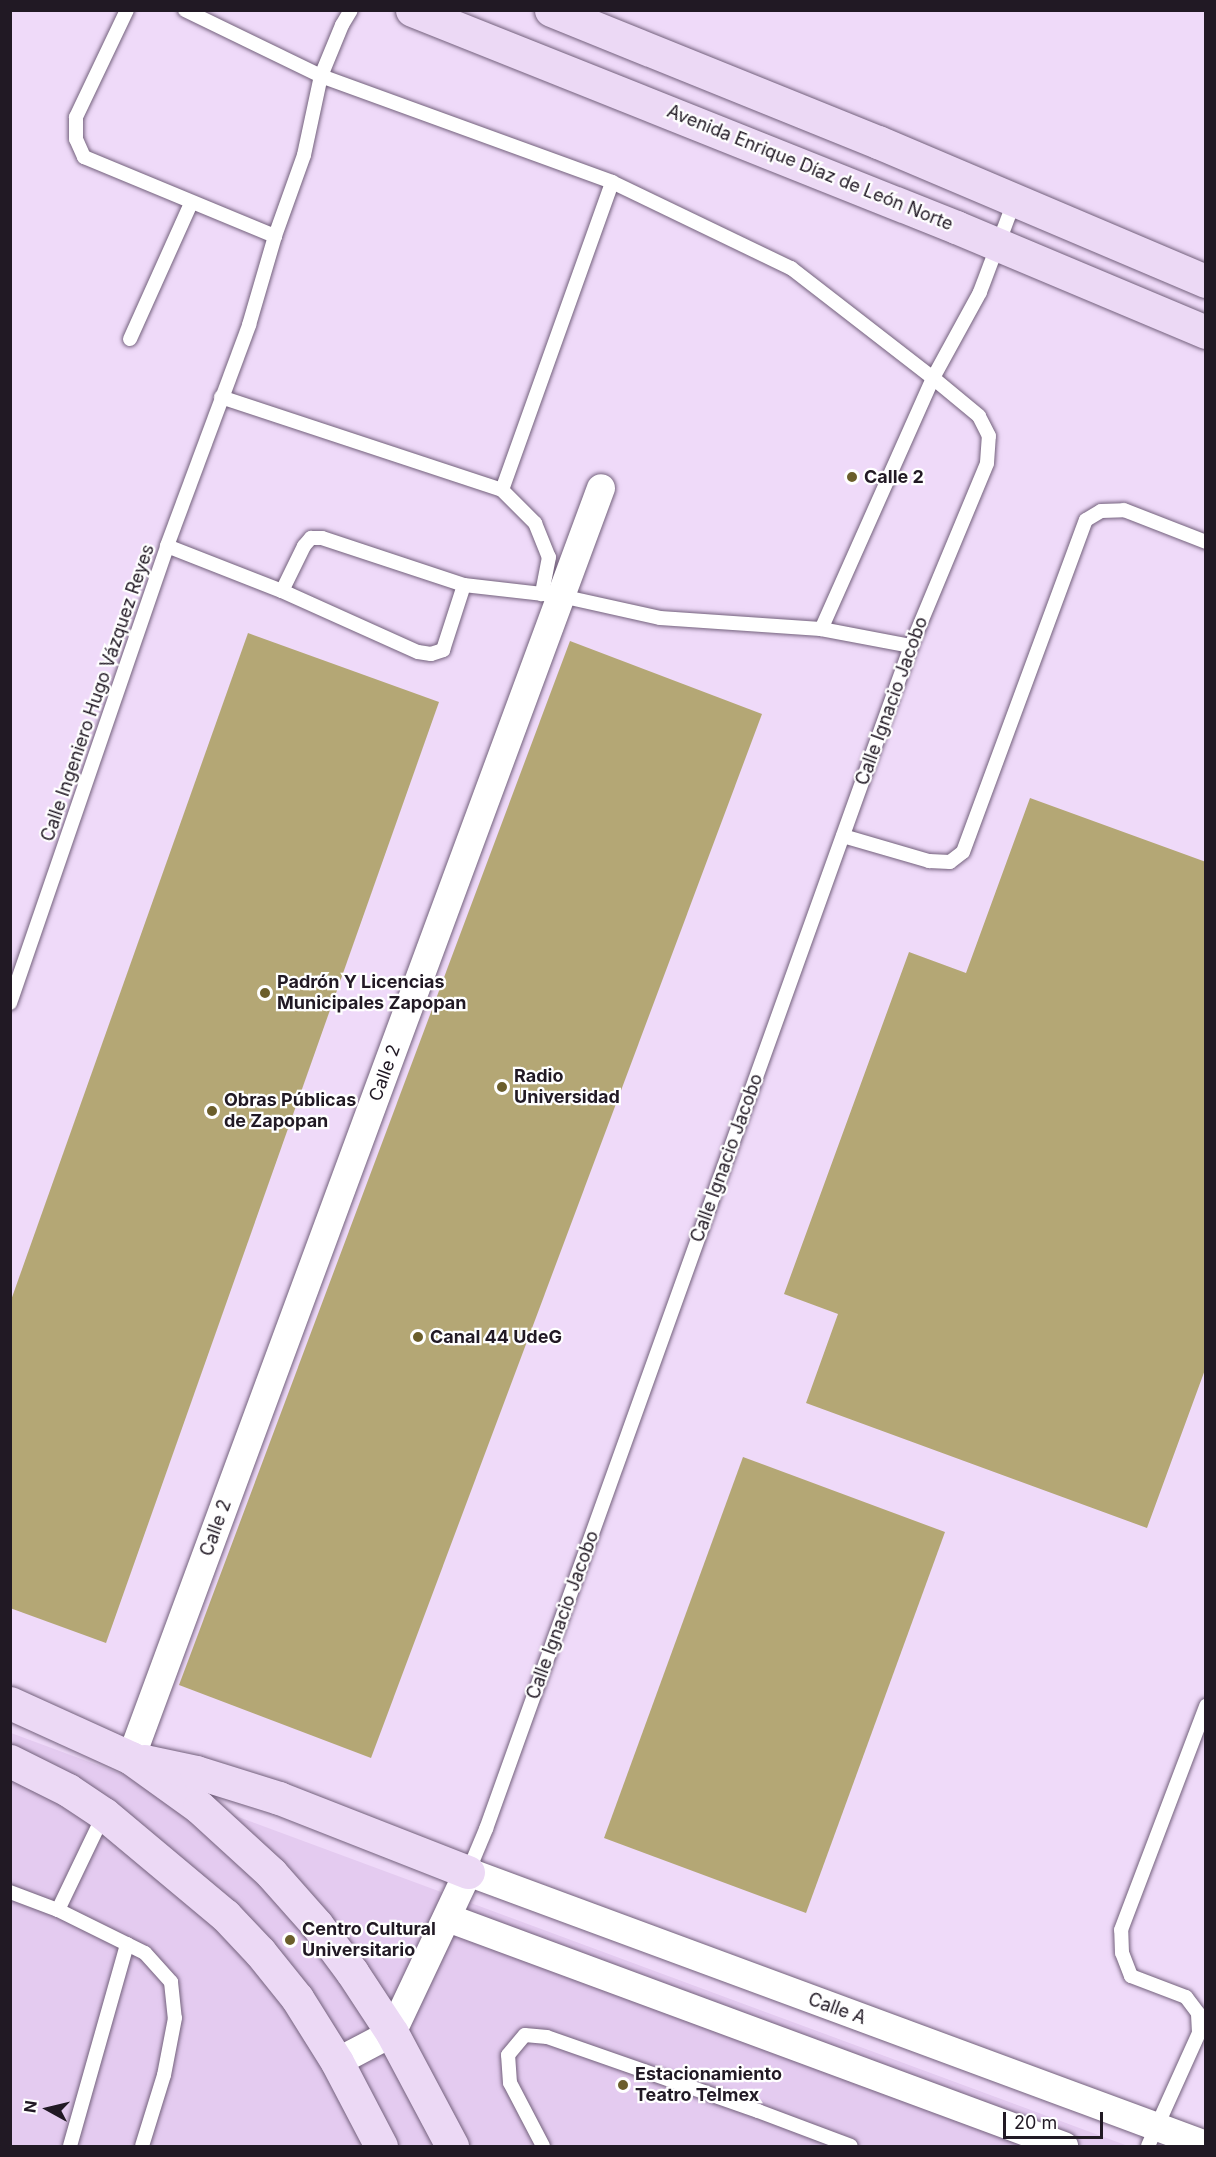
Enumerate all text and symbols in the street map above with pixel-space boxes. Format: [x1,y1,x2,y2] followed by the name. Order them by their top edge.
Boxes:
[664,101,956,235] street label: Avenida Enrique Díaz de León Norte
[864,466,924,488] place label: Calle 2
[845,470,859,484] marker: Calle 2
[37,542,159,844] street label: Calle Ingeniero Hugo Vázquez Reyes
[851,614,933,788] street label: Calle Ignacio Jacobo
[277,972,466,1014] place label: Padrón Y Licencias Municipales Zapopan
[258,986,272,1000] marker: Padrón Y Licencias Municipales Zapopan
[365,1042,405,1104] street label: Calle 2
[514,1066,620,1108] place label: Radio Universidad
[686,1071,768,1245] street label: Calle Ignacio Jacobo
[495,1080,509,1094] marker: Radio Universidad
[224,1090,356,1132] place label: Obras Públicas de Zapopan
[205,1104,219,1118] marker: Obras Públicas de Zapopan
[430,1326,562,1348] place label: Canal 44 UdeG
[411,1330,425,1344] marker: Canal 44 UdeG
[196,1497,236,1559] street label: Calle 2
[522,1528,604,1702] street label: Calle Ignacio Jacobo
[302,1919,436,1962] place label: Centro Cultural Universitario
[283,1933,297,1947] marker: Centro Cultural Universitario
[805,1989,869,2029] street label: Calle A
[635,2064,782,2106] place label: Estacionamiento Teatro Telmex
[616,2078,630,2092] marker: Estacionamiento Teatro Telmex
[18,2079,78,2139] north arrow
[19,2099,41,2114] text: N
[1006,2100,1106,2138] scale bar
[1014,2112,1057,2133] text: 20 m

